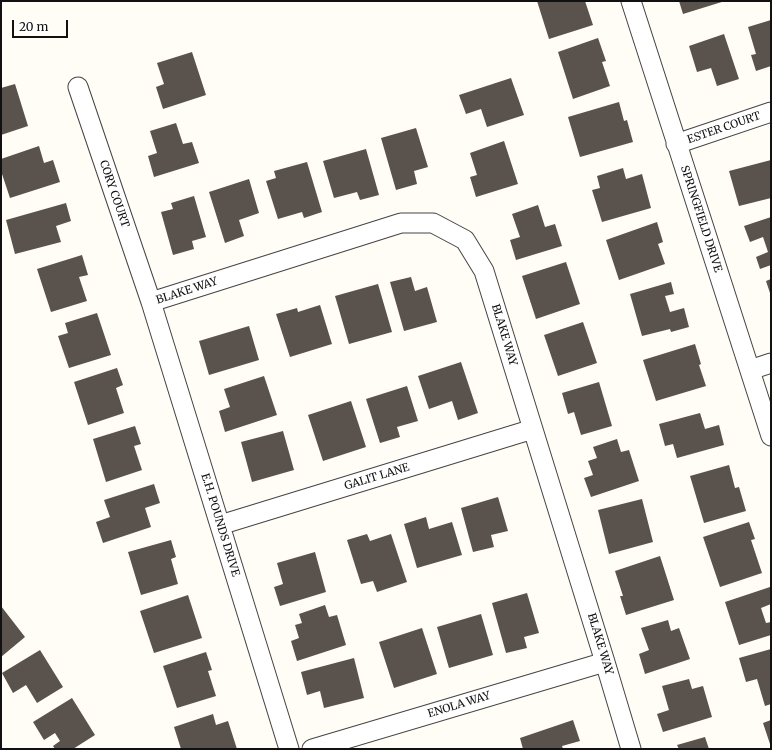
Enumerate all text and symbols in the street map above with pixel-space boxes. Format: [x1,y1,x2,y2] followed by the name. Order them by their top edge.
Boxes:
[14,12,70,38] scale bar
[19,19,48,34] text: 20 m
[686,109,762,147] street label: ESTER COURT
[96,159,132,229] street label: CORY COURT
[678,164,724,274] street label: SPRINGFIELD DRIVE
[155,275,219,307] street label: BLAKE WAY
[488,303,520,367] street label: BLAKE WAY
[343,461,411,493] street label: GALIT LANE
[198,472,242,578] street label: E.H. POUNDS DRIVE
[584,612,616,676] street label: BLAKE WAY
[426,689,492,721] street label: ENOLA WAY

